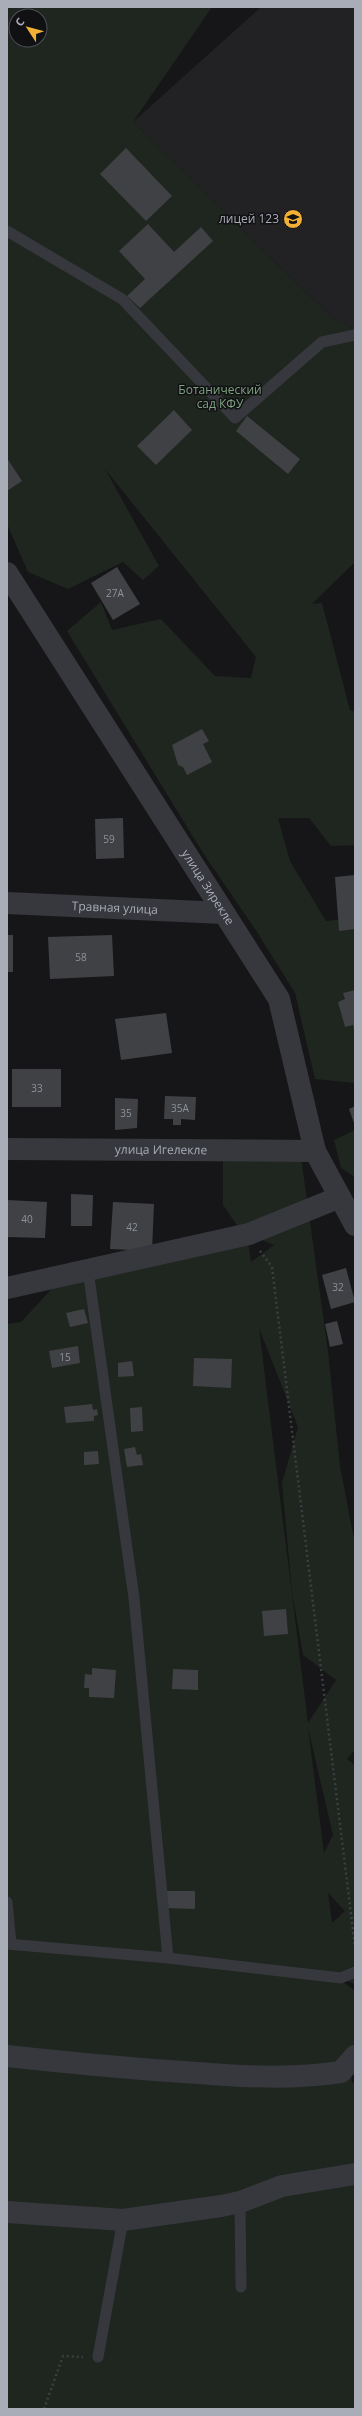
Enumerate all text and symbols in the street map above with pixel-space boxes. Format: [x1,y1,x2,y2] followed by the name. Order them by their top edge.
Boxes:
[8,8,48,48] north arrow
[11,15,28,29] text: С
[282,208,304,230] school or university icon: лицей 123
[219,210,279,227] place label: лицей 123
[178,381,262,412] park label: Ботанический сад КФУ
[106,586,125,600] house number: 27А
[103,832,115,846] house number: 59
[178,846,239,928] street label: улица Зирекле
[71,897,158,918] street label: Травная улица
[75,950,87,964] house number: 58
[31,1081,43,1095] house number: 33
[171,1101,190,1115] house number: 35А
[120,1106,132,1120] house number: 35
[115,1141,207,1158] street label: улица Игелекле
[21,1212,33,1226] house number: 40
[126,1220,138,1234] house number: 42
[332,1280,344,1294] house number: 32
[59,1350,71,1364] house number: 15

